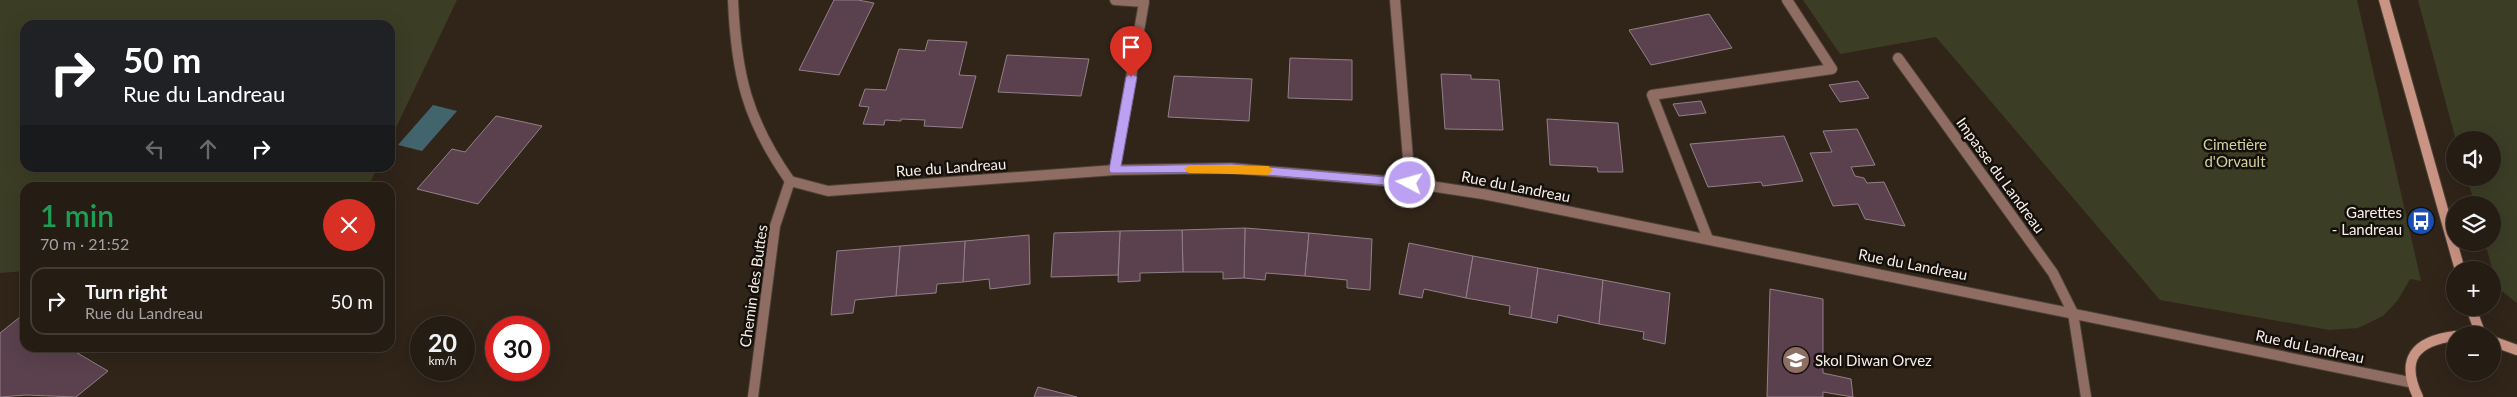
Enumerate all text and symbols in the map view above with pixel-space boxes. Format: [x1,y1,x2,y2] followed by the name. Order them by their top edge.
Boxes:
[1110,26,1152,77] pin
[1117,33,1145,61] icon: arrive
[123,38,201,80] text: 50 m
[40,40,105,105] icon: right
[123,80,285,107] text: Rue du Landreau
[1953,114,2049,236] street label: Impasse du Landreau
[2446,131,2501,381] map controls
[2446,131,2501,186] button: sound
[141,135,169,163] icon: left
[194,135,222,163] icon: ahead
[247,135,275,163] icon: right
[2203,135,2267,170] park label: Cimetière d'Orvault
[895,154,1007,180] street label: Rue du Landreau
[1383,156,1435,208] position arrow
[1460,167,1572,205] street label: Rue du Landreau
[2446,196,2501,251] button: layers
[40,197,114,233] text: 1 min
[323,199,375,251] button: close
[2332,203,2402,238] place label: Garettes - Landreau
[2406,206,2436,236] bus stop icon: Garettes - Landreau
[735,224,771,348] street label: Chemin des Buttes
[40,234,129,253] text: 70 m · 21:52
[1857,245,1969,283] street label: Rue du Landreau
[2446,261,2501,316] button: +
[85,280,167,303] text: Turn right
[42,287,70,315] icon: right
[330,290,373,313] text: 50 m
[85,303,203,322] text: Rue du Landreau
[485,316,550,381] speed limit sign: 30
[2254,326,2366,366] street label: Rue du Landreau
[2446,326,2501,381] button: −
[428,327,457,357] text: 20
[1781,345,1811,375] school or university icon: Skol Diwan Orvez
[1815,351,1932,369] place label: Skol Diwan Orvez
[428,353,457,368] text: km/h

